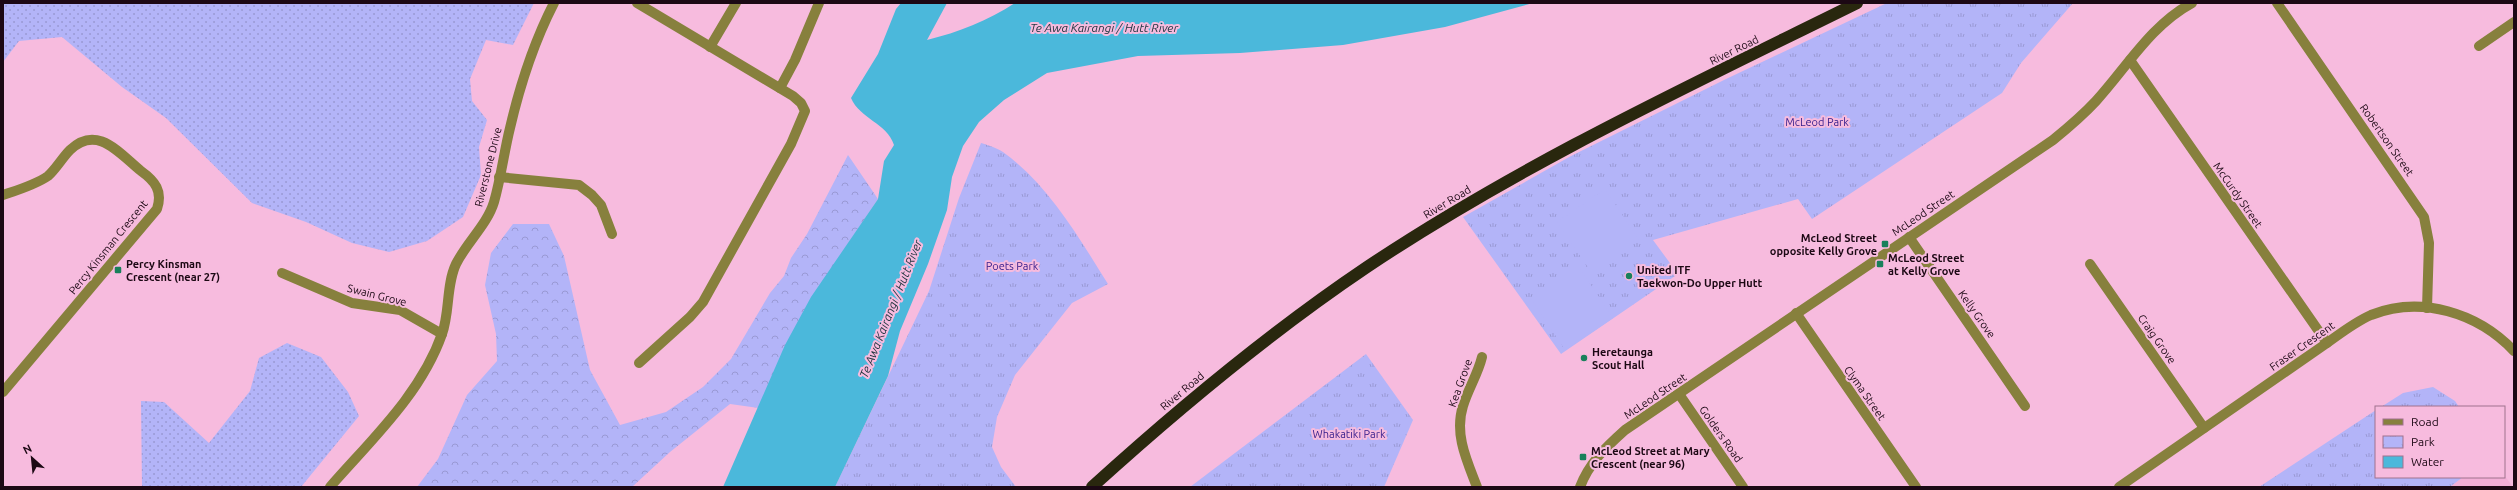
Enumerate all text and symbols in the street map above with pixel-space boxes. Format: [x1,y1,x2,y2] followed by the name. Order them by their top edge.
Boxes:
[1030,21,1178,34] water label: Te Awa Kairangi / Hutt River
[1708,33,1760,67] street label: River Road
[2358,102,2417,179] street label: Robertson Street
[1785,116,1849,128] park label: McLeod Park
[472,126,504,208] street label: Riverstone Drive
[2211,160,2265,230] street label: McCurdy Street
[1421,183,1473,221] street label: River Road
[1890,187,1957,238] street label: McLeod Street
[66,197,150,297] street label: Percy Kinsman Crescent
[1770,232,1877,257] place label: McLeod Street opposite Kelly Grove
[857,237,924,380] water label: Te Awa Kairangi / Hutt River
[1880,239,1890,249] marker: McLeod Street opposite Kelly Grove
[1888,252,1964,277] place label: McLeod Street at Kelly Grove
[126,258,220,284] place label: Percy Kinsman Crescent (near 27)
[1875,259,1885,269] marker: McLeod Street at Kelly Grove
[986,260,1039,272] park label: Poets Park
[1637,264,1762,289] place label: United ITF Taekwon-Do Upper Hutt
[113,265,123,275] marker: Percy Kinsman Crescent (near 27)
[1624,271,1634,281] marker: United ITF Taekwon-Do Upper Hutt
[346,282,408,308] street label: Swain Grove
[1956,288,1998,340] street label: Kelly Grove
[2136,312,2178,366] street label: Craig Grove
[2267,319,2337,373] street label: Fraser Crescent
[1592,346,1653,371] place label: Heretaunga Scout Hall
[1579,353,1589,363] marker: Heretaunga Scout Hall
[1446,357,1474,409] street label: Kea Grove
[1842,364,1888,423] street label: Clyma Street
[1158,369,1206,413] street label: River Road
[1622,370,1689,421] street label: McLeod Street
[1697,404,1745,464] street label: Golders Road
[2375,406,2505,478] legend
[2411,415,2439,428] text: Road
[1313,428,1386,440] park label: Whakatiki Park
[2411,435,2435,448] text: Park
[12,438,52,478] north arrow
[21,442,34,456] text: N
[1591,445,1710,471] place label: McLeod Street at Mary Crescent (near 96)
[1578,452,1588,462] marker: McLeod Street at Mary Crescent (near 96)
[2411,455,2444,468] text: Water

